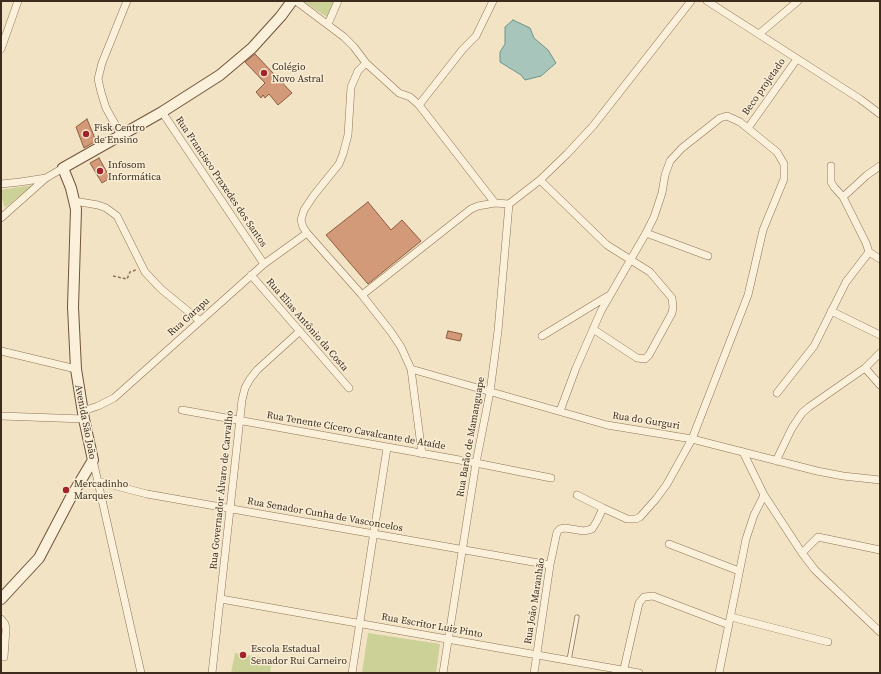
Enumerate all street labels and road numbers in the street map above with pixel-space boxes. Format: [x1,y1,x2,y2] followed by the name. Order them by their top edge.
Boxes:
[740,56,788,118] street label: Beco projetado
[173,114,269,250] street label: Rua Francisco Praxedes dos Santos
[263,276,351,374] street label: Rua Elias Antônio da Costa
[166,295,212,339] street label: Rua Garapu
[455,376,487,498] street label: Rua Barão de Mamanguape
[72,384,98,460] street label: Avenida São João
[266,409,446,453] street label: Rua Tenente Cícero Cavalcante de Ataíde
[208,410,236,570] street label: Rua Governador Álvaro de Carvalho
[611,410,681,432] street label: Rua do Gurguri
[246,495,404,535] street label: Rua Senador Cunha de Vasconcelos
[522,557,548,645] street label: Rua João Maranhão
[380,611,484,641] street label: Rua Escritor Luiz Pinto

